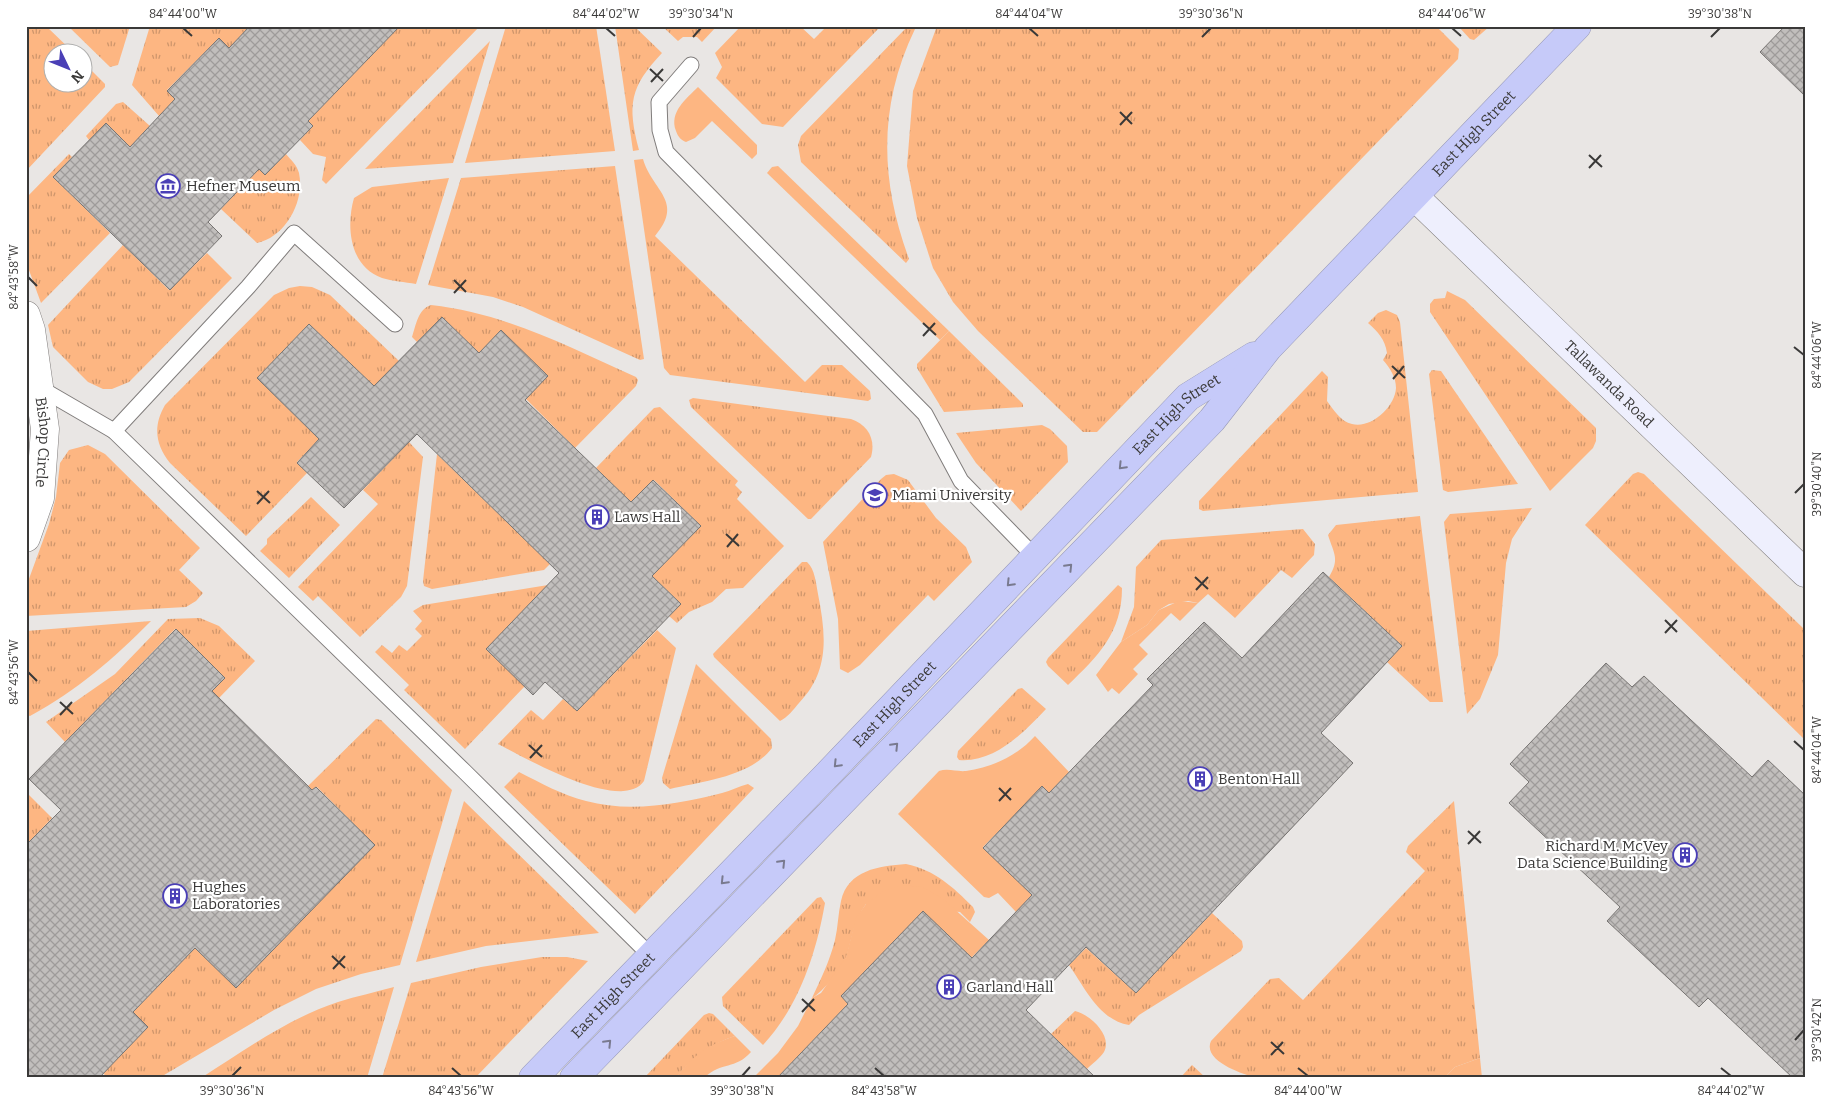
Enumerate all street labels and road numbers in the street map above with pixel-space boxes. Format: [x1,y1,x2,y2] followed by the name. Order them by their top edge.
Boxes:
[1428,86,1520,180] street label: East High Street
[1561,337,1658,431] street label: Tallawanda Road
[1129,370,1224,458] street label: East High Street
[32,396,54,488] street label: Bishop Circle
[849,657,940,751] street label: East High Street
[568,949,659,1042] street label: East High Street

